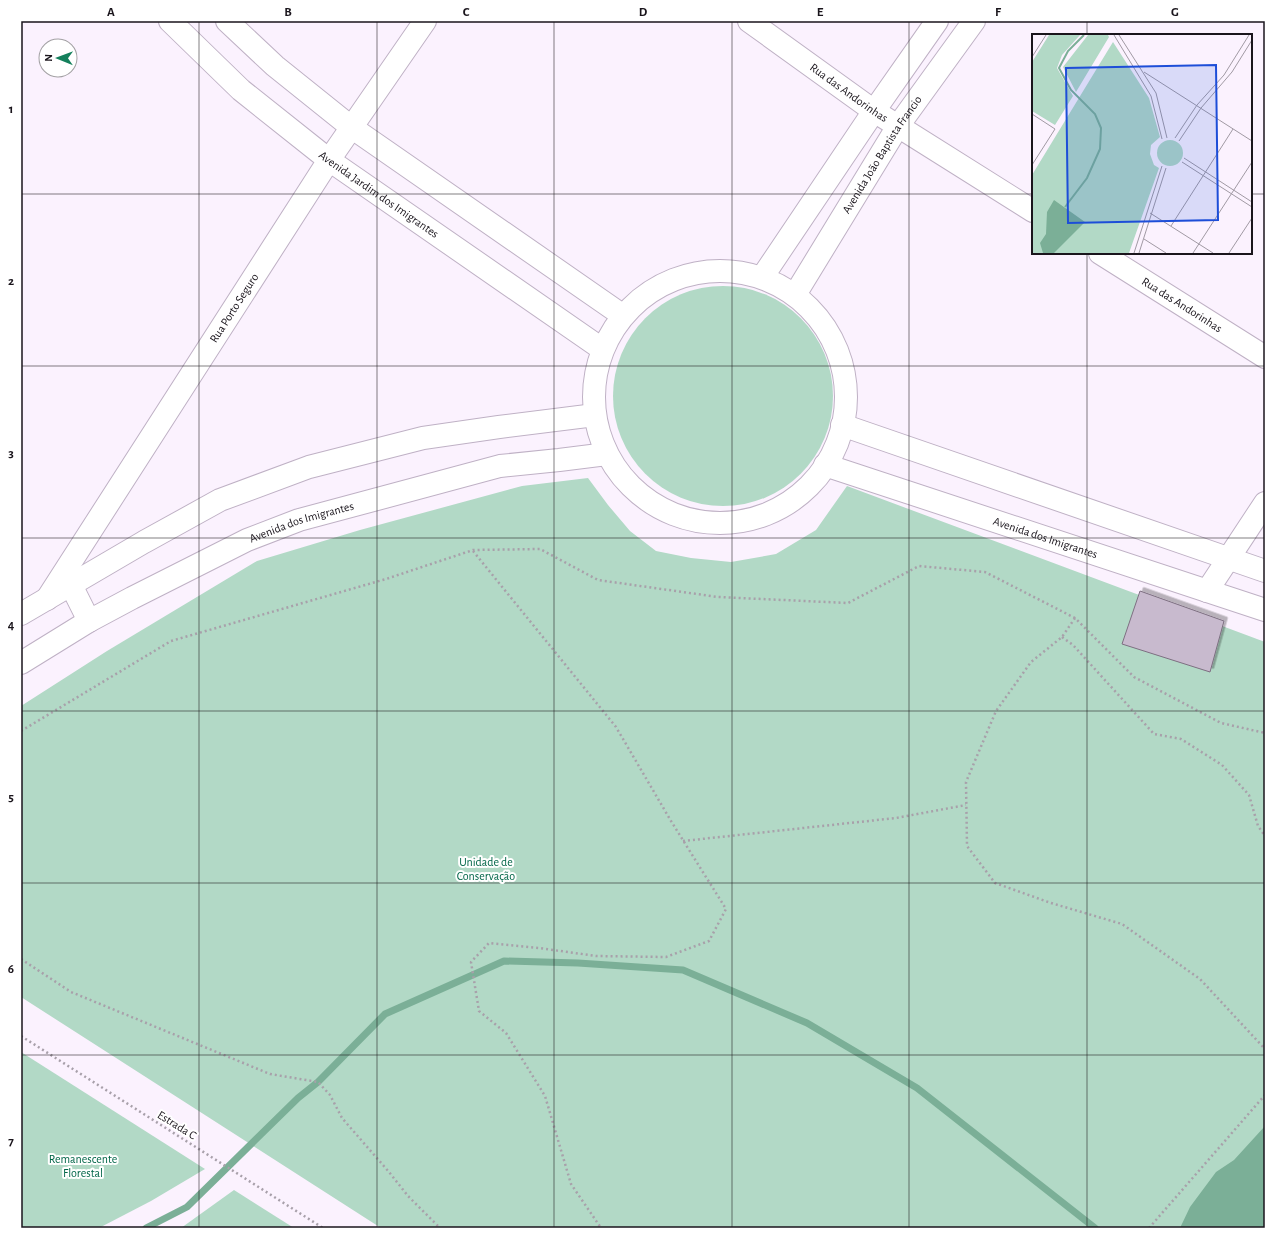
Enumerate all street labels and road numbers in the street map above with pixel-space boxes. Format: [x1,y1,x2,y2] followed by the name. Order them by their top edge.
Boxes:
[808,61,890,124] street label: Rua das Andorinhas
[840,93,924,216] street label: Avenida João Baptista Francio
[317,149,441,240] street label: Avenida Jardim dos Imigrantes
[207,271,261,345] street label: Rua Porto Seguro
[1140,275,1224,334] street label: Rua das Andorinhas
[248,500,355,545] street label: Avenida dos Imigrantes
[992,515,1099,560] street label: Avenida dos Imigrantes
[155,1108,199,1142] street label: Estrada C

